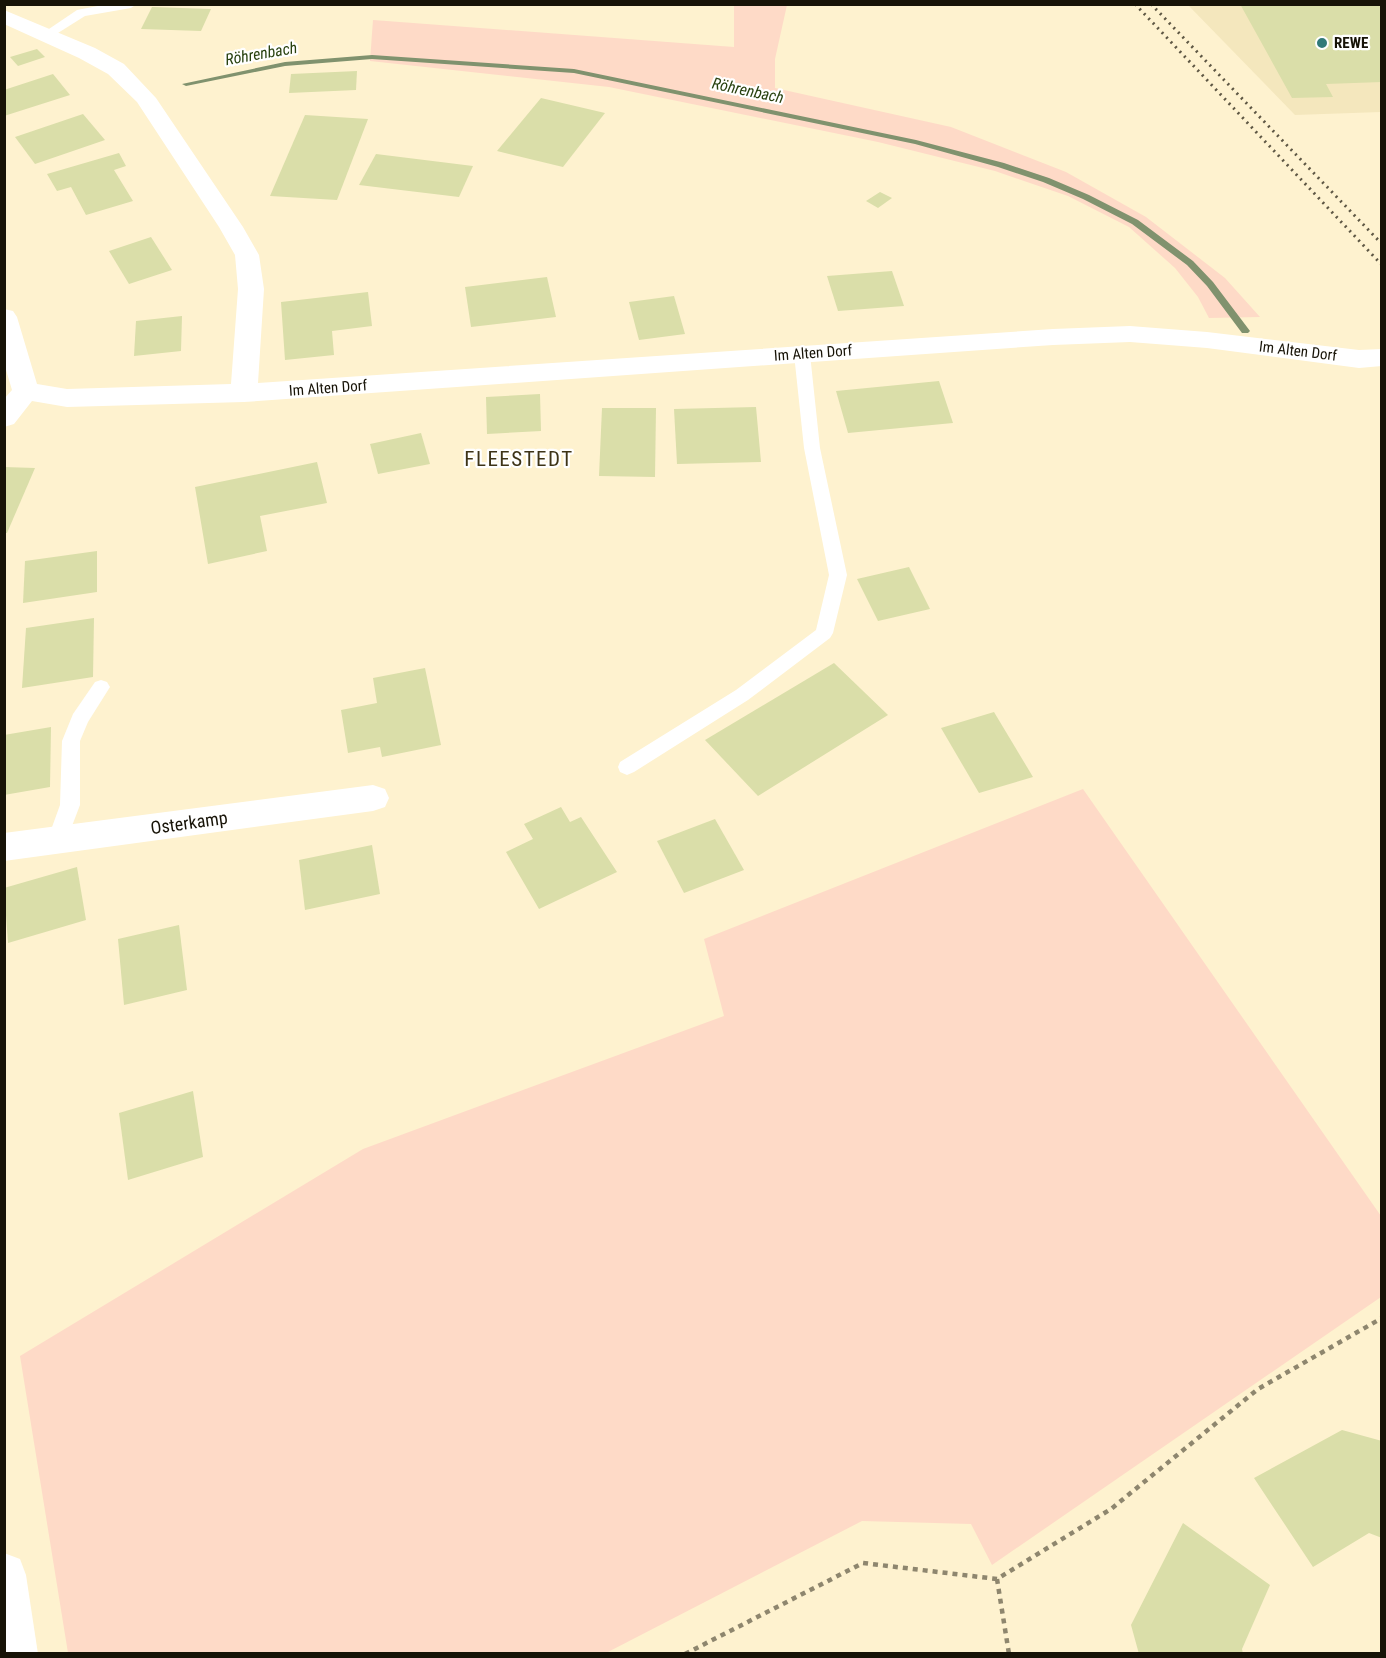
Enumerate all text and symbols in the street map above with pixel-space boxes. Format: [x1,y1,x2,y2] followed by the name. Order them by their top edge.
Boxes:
[1334,34,1368,52] place label: REWE
[1315,36,1329,50] marker: REWE
[224,38,299,69] water label: Röhrenbach
[710,74,785,107] water label: Röhrenbach
[1258,337,1338,365] street label: Im Alten Dorf
[773,341,853,365] street label: Im Alten Dorf
[288,376,368,400] street label: Im Alten Dorf
[464,447,574,471] district label: FLEESTEDT
[149,807,229,838] street label: Osterkamp

